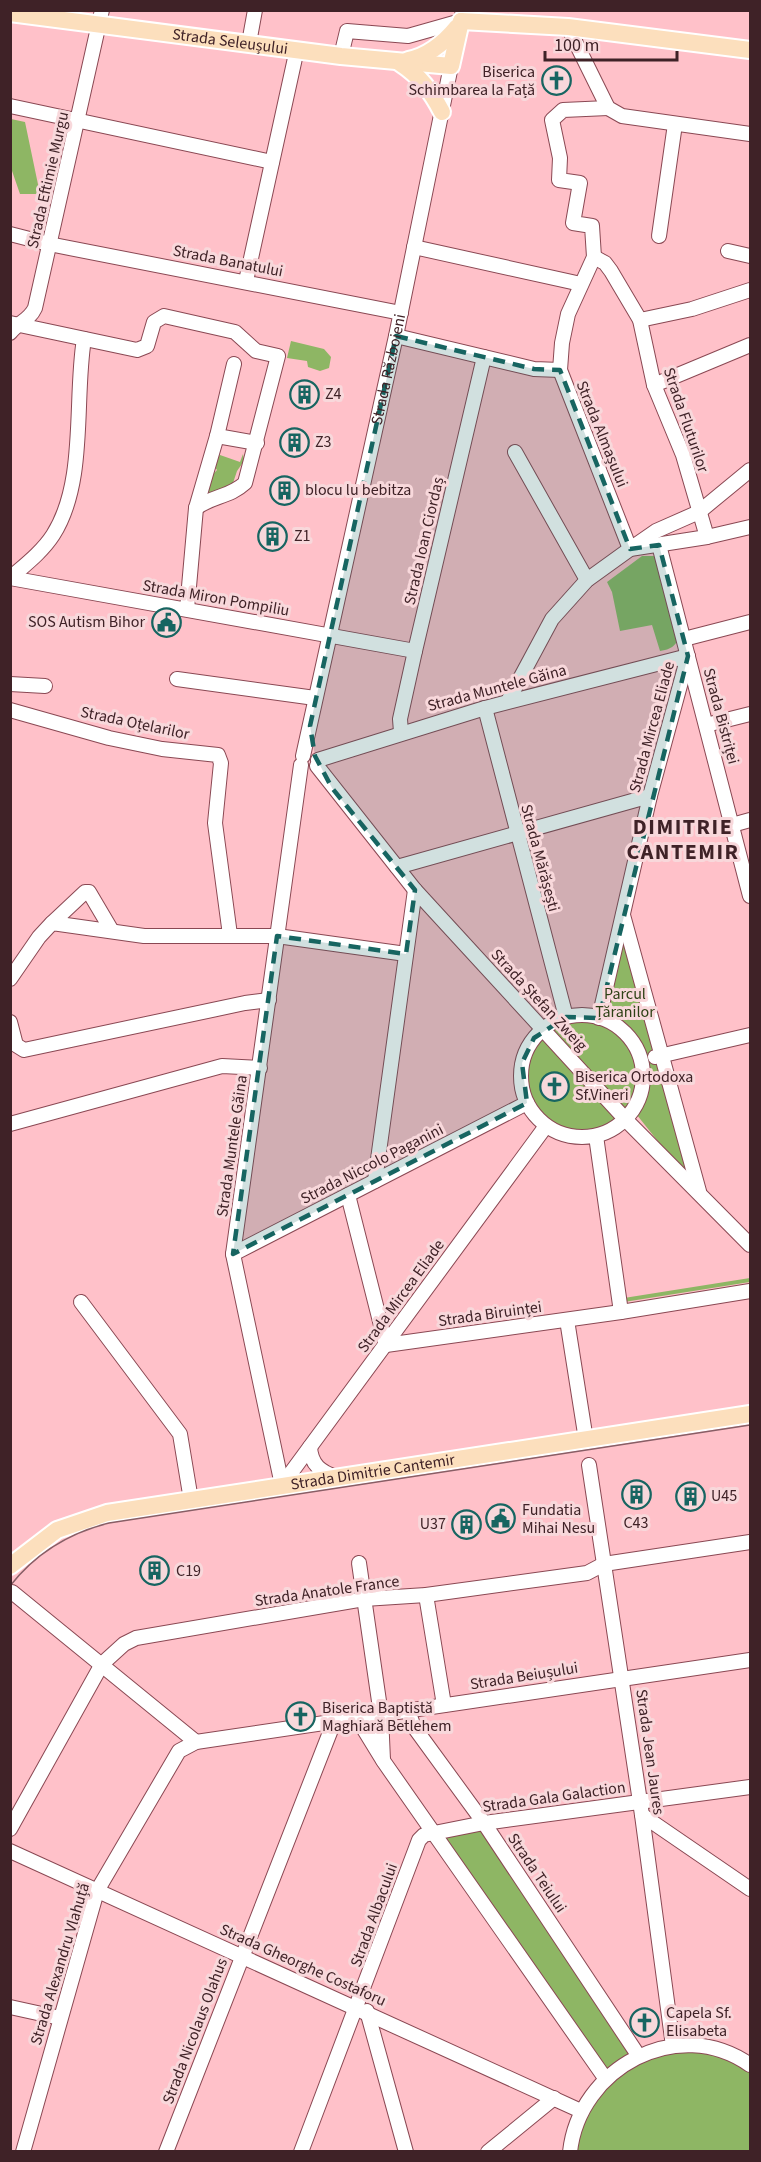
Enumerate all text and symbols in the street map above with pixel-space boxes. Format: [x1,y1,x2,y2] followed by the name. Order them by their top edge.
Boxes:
[171,23,289,60] street label: Strada Seleușului
[545,24,677,62] scale bar
[554,33,599,58] text: 100 m
[409,61,535,101] place label: Biserica Schimbarea la Față
[540,65,572,97] church icon: Biserica Schimbarea la Față
[22,109,74,251] street label: Strada Eftimie Murgu
[171,240,285,282] street label: Strada Banatului
[366,312,411,427] street label: Strada Războieni
[658,365,714,476] street label: Strada Fluturilor
[571,377,633,491] street label: Strada Almașului
[288,378,320,410] building icon: Z4
[325,383,342,405] place label: Z4
[278,426,310,458] building icon: Z3
[315,431,332,453] place label: Z3
[268,474,300,506] building icon: blocu lu bebitza
[399,475,449,607] street label: Strada Ioan Ciordaș
[305,479,411,501] place label: blocu lu bebitza
[257,520,289,552] building icon: Z1
[294,525,311,547] place label: Z1
[141,574,291,622] street label: Strada Miron Pompiliu
[150,606,182,638] public building icon: SOS Autism Bihor
[28,611,145,633] place label: SOS Autism Bihor
[425,659,569,717] street label: Strada Muntele Găina
[624,659,680,795] street label: Strada Mircea Eliade
[698,666,744,766] street label: Strada Bistriței
[79,701,192,745] street label: Strada Oțelarilor
[515,802,565,914] street label: Strada Mărășești
[626,811,740,868] district label: DIMITRIE CANTEMIR
[486,944,592,1056] street label: Strada Ștefan Zweig
[595,983,655,1023] park label: Parcul Țăranilor
[575,1066,693,1106] place label: Biserica Ortodoxa Sf.Vineri
[538,1070,570,1102] church icon: Biserica Ortodoxa Sf.Vineri
[211,1074,253,1218] street label: Strada Muntele Găina
[297,1118,447,1210] street label: Strada Niccolo Paganini
[352,1235,450,1357] street label: Strada Mircea Eliade
[437,1296,543,1332] street label: Strada Biruinței
[289,1449,457,1496] street label: Strada Dimitrie Cantemir
[620,1479,652,1511] building icon: C43
[674,1480,706,1512] building icon: U45
[711,1485,737,1507] place label: U45
[522,1499,595,1539] place label: Fundatia Mihai Nesu
[485,1503,517,1535] public building icon: Fundatia Mihai Nesu
[451,1508,483,1540] building icon: U37
[623,1512,649,1534] place label: C43
[420,1513,446,1535] place label: U37
[139,1555,171,1587] building icon: C19
[176,1560,201,1582] place label: C19
[253,1570,401,1612] street label: Strada Anatole France
[468,1657,580,1695] street label: Strada Beiușului
[630,1688,670,1817] street label: Strada Jean Jaures
[322,1697,451,1737] place label: Biserica Baptistă Maghiară Betlehem
[285,1701,317,1733] church icon: Biserica Baptistă Maghiară Betlehem
[481,1776,627,1818] street label: Strada Gala Galaction
[502,1829,572,1917] street label: Strada Teiului
[345,1860,403,1970] street label: Strada Albacului
[25,1880,95,2048] street label: Strada Alexandru Vlahuță
[216,1918,390,2012] street label: Strada Gheorghe Costaforu
[157,1955,233,2107] street label: Strada Nicolaus Olahus
[666,2002,732,2042] place label: Capela Sf. Elisabeta
[629,2006,661,2038] church icon: Capela Sf. Elisabeta

